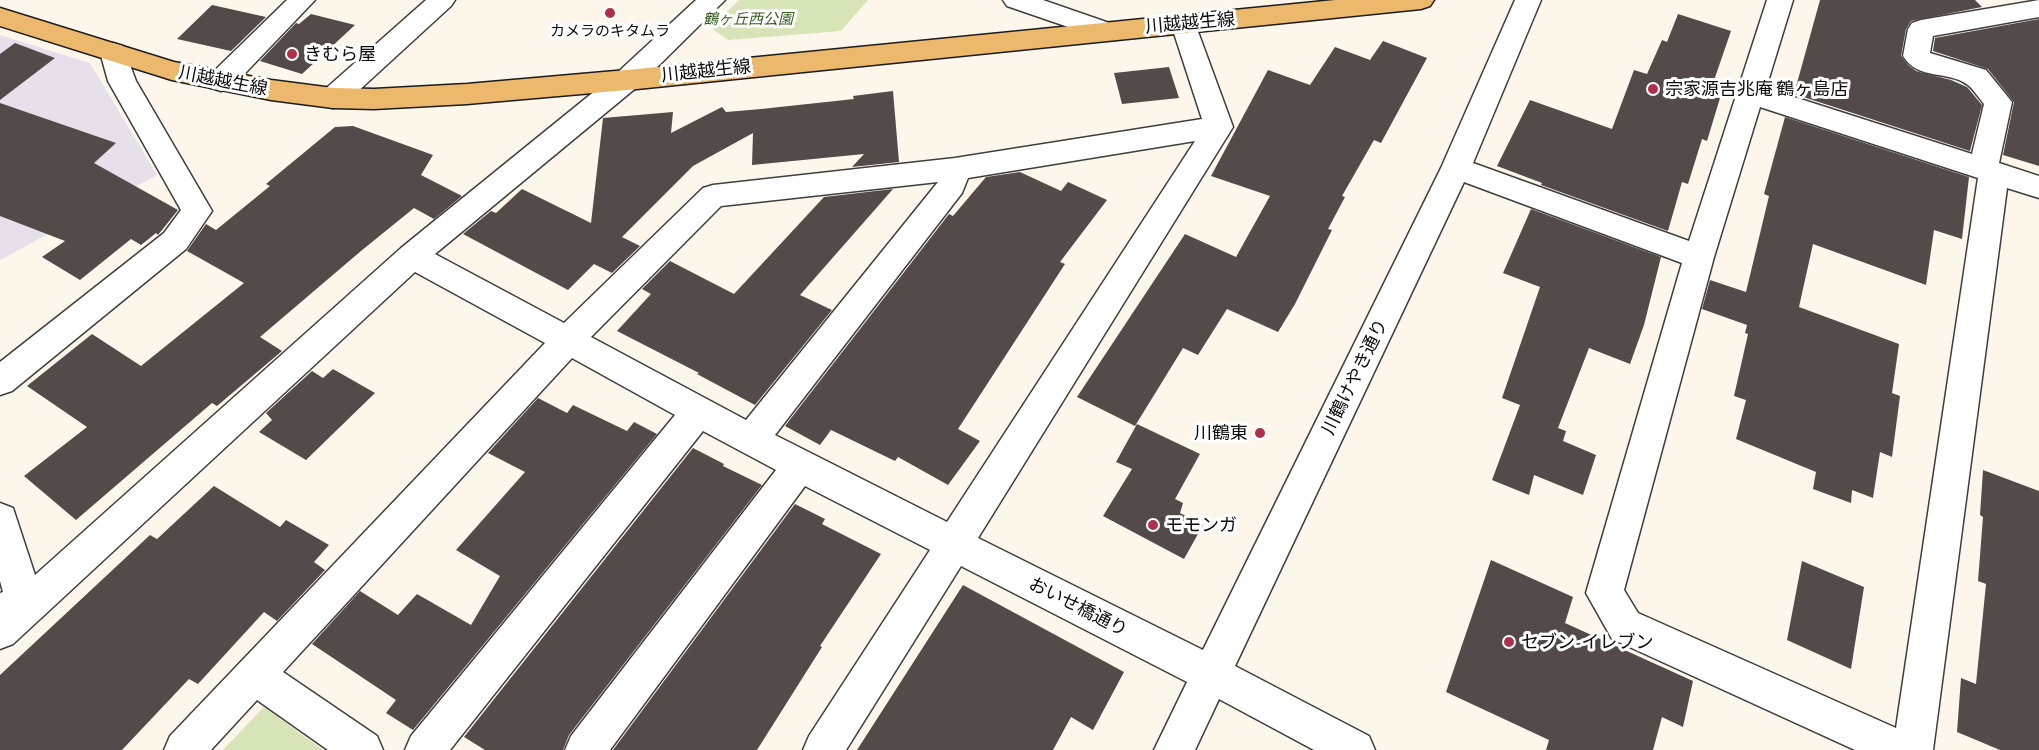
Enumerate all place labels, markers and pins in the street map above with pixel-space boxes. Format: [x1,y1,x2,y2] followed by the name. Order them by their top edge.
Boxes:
[603,6,617,20] marker: カメラのキタムラ
[550,22,670,40] place label: カメラのキタムラ
[304,43,376,65] place label: きむら屋
[285,47,299,61] marker: きむら屋
[1665,78,1848,100] place label: 宗家源吉兆庵 鶴ヶ島店
[1646,82,1660,96] marker: 宗家源吉兆庵 鶴ヶ島店
[1194,422,1248,444] place label: 川鶴東
[1253,426,1267,440] marker: 川鶴東
[1165,514,1237,536] place label: モモンガ
[1146,518,1160,532] marker: モモンガ
[1521,631,1654,653] place label: セブン-イレブン
[1502,635,1516,649] marker: セブン-イレブン

